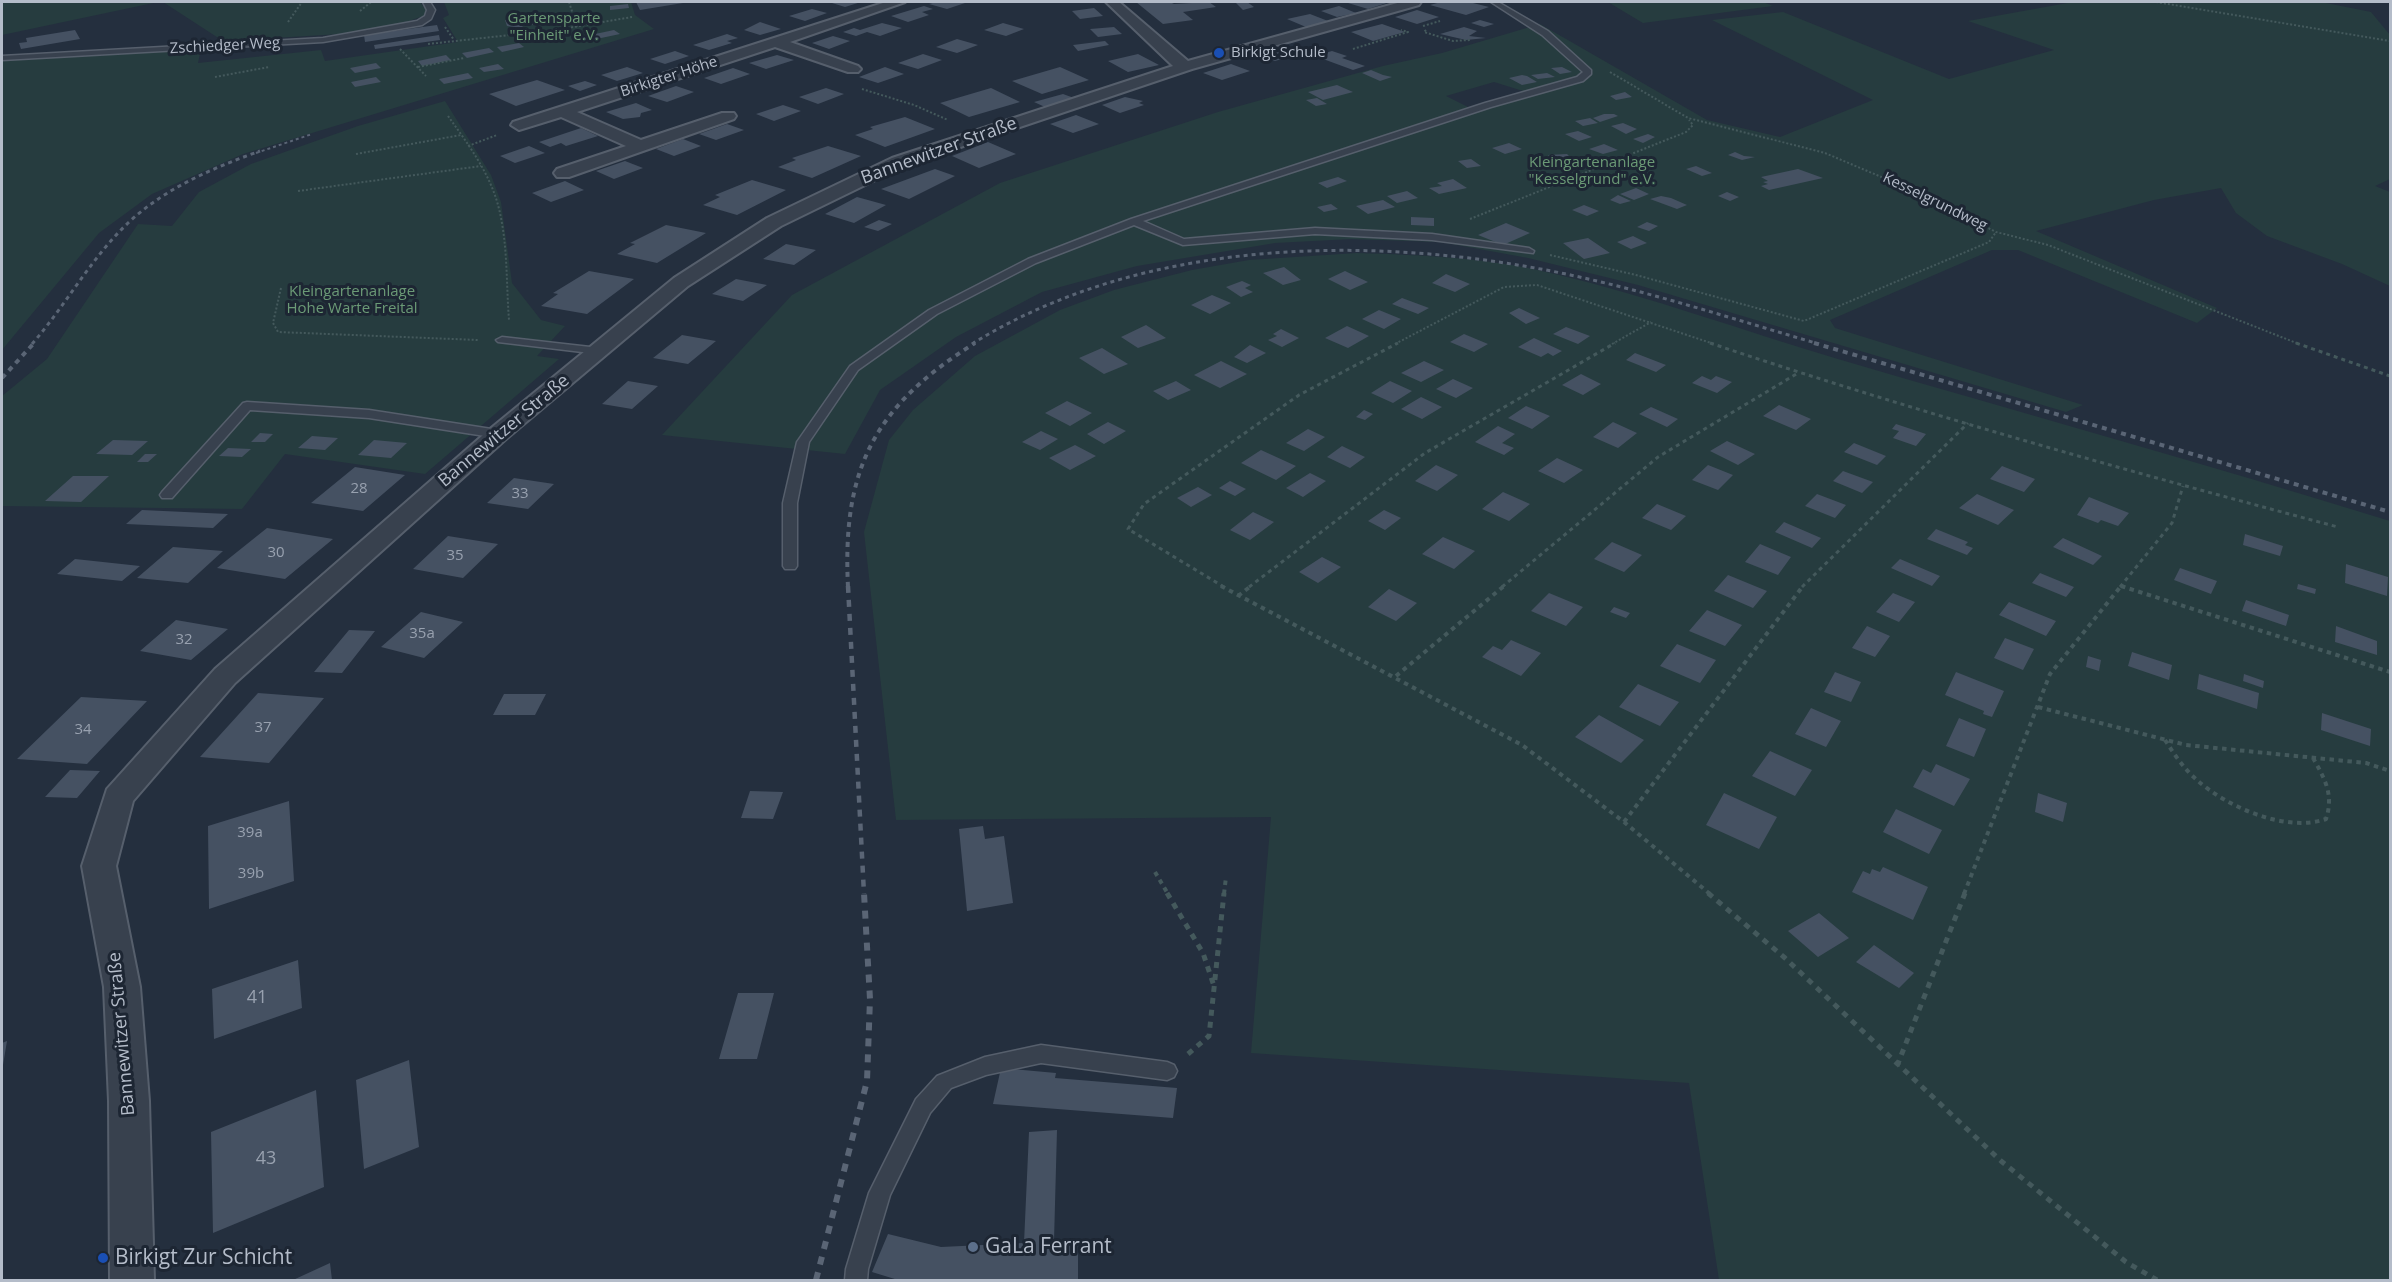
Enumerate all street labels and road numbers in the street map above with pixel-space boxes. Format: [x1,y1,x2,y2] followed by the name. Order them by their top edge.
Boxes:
[169,34,281,58] street label: Zschiedger Weg
[618,53,720,101] street label: Birkigter Höhe
[858,113,1020,189] street label: Bannewitzer Straße
[1880,169,1990,235] street label: Kesselgrundweg
[434,370,574,492] street label: Bannewitzer Straße
[104,951,140,1117] street label: Bannewitzer Straße

